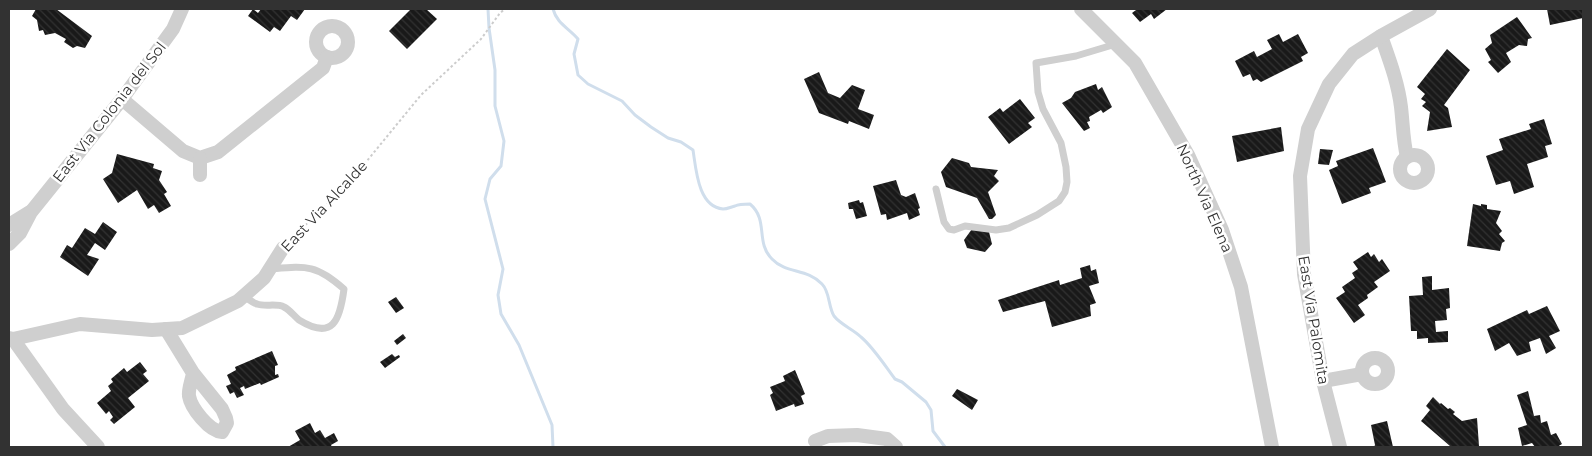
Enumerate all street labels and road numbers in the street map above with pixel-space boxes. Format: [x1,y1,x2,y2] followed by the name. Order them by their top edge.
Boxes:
[48,38,170,186] street label: East Via Colonia del Sol
[1172,141,1238,255] street label: North Via Elena
[277,156,371,256] street label: East Via Alcalde
[1294,254,1334,386] street label: East Via Palomita

